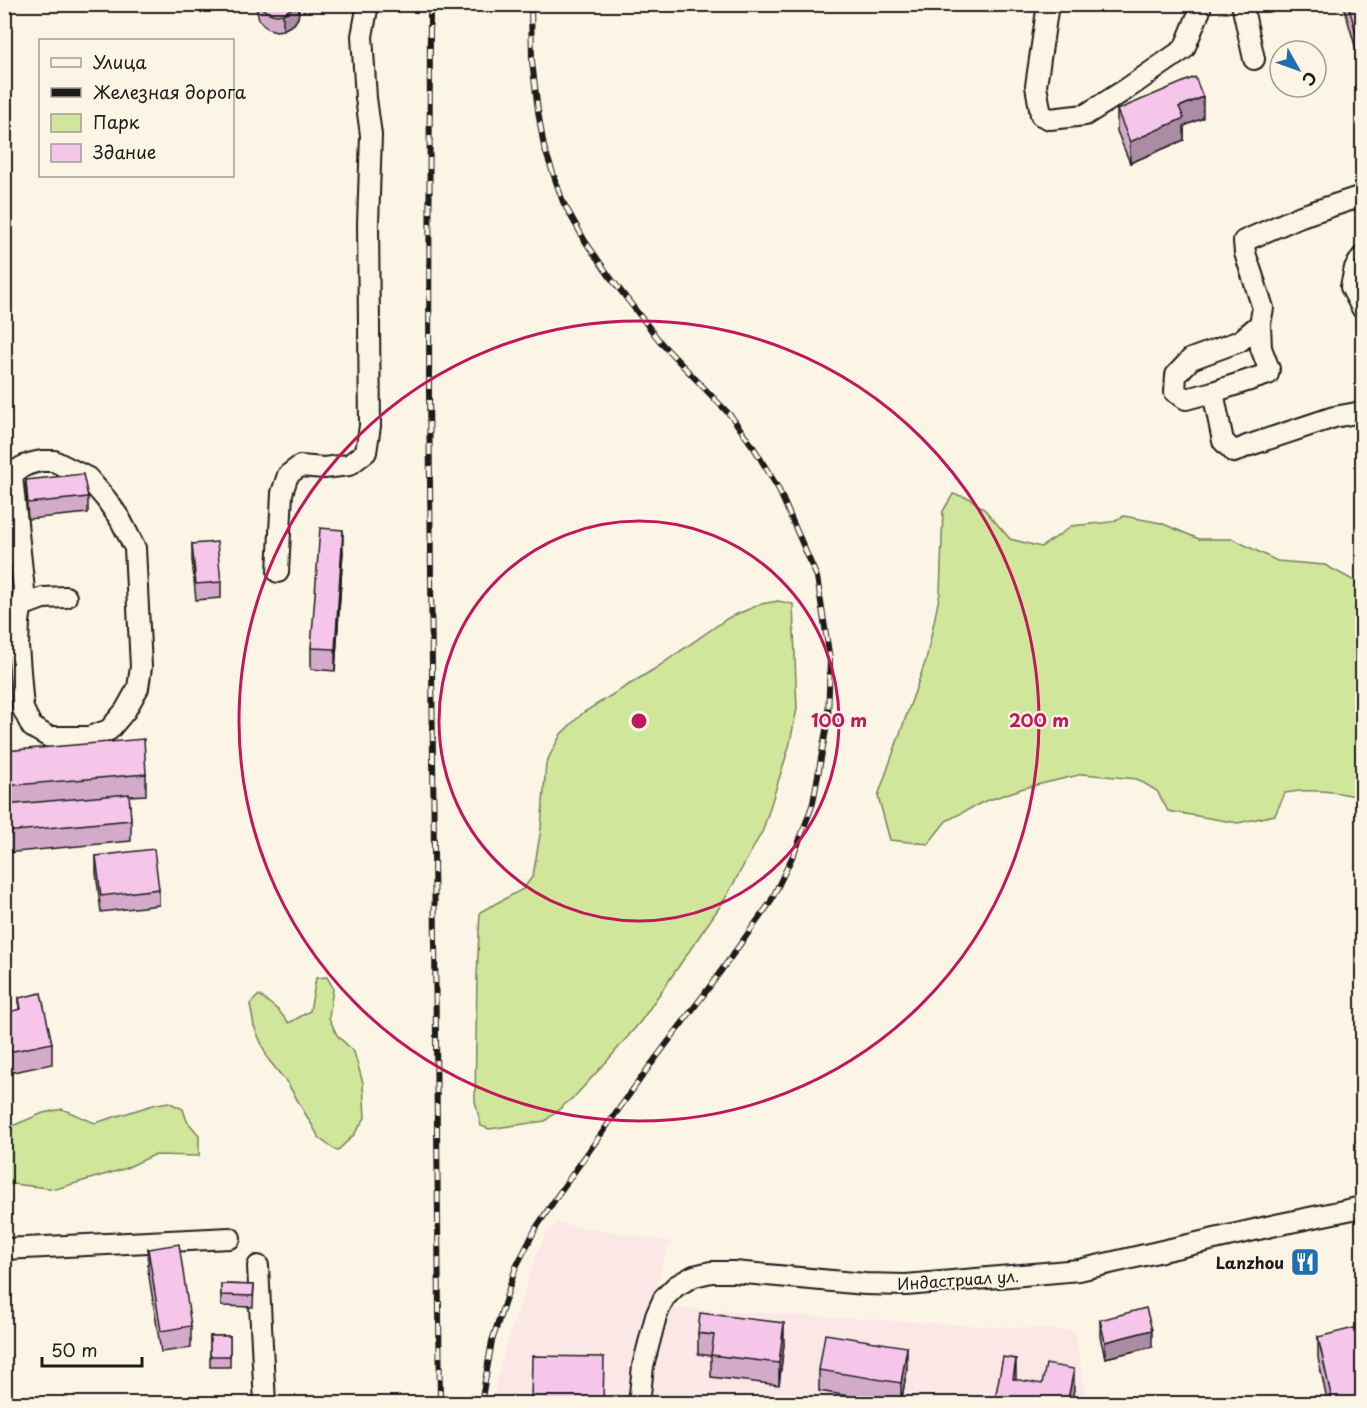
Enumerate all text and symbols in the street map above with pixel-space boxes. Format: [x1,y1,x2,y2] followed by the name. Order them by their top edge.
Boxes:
[39,39,234,177] legend
[1268,39,1328,99] north arrow
[93,48,147,75] text: Улица
[1297,67,1323,92] text: С
[93,78,247,105] text: Железная дорога
[93,108,140,135] text: Парк
[93,138,156,165] text: Здание
[811,706,867,733] text: 100 m
[1009,706,1069,733] text: 200 m
[629,711,649,731] centre of rings
[1289,1246,1321,1278] restaurant icon: Lanzhou
[1216,1250,1284,1274] place label: Lanzhou
[896,1263,1020,1295] street label: Индастриал ул.
[42,1330,142,1368] scale bar
[51,1336,98,1363] text: 50 m

